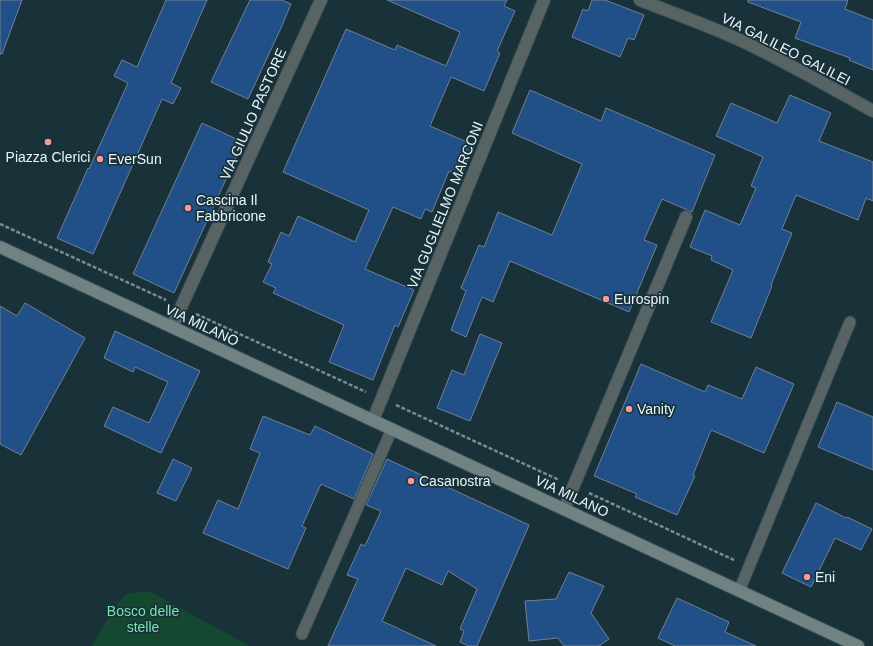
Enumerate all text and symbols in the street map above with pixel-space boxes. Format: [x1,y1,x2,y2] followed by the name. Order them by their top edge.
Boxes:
[719,10,853,88] street label: VIA GALILEO GALILEI
[217,46,289,182] street label: VIA GIULIO PASTORE
[404,119,486,291] street label: VIA GUGLIELMO MARCONI
[43,137,53,147] marker: Piazza Clerici
[6,149,90,165] place label: Piazza Clerici
[108,151,162,167] place label: EverSun
[95,154,105,164] marker: EverSun
[196,192,266,224] place label: Cascina Il Fabbricone
[183,203,193,213] marker: Cascina Il Fabbricone
[614,291,669,307] place label: Eurospin
[601,294,611,304] marker: Eurospin
[163,301,241,349] street label: VIA MILANO
[637,401,675,417] place label: Vanity
[624,404,634,414] marker: Vanity
[533,472,611,520] street label: VIA MILANO
[419,473,491,489] place label: Casanostra
[406,476,416,486] marker: Casanostra
[815,569,835,585] place label: Eni
[802,572,812,582] marker: Eni
[107,603,179,635] park label: Bosco delle stelle

